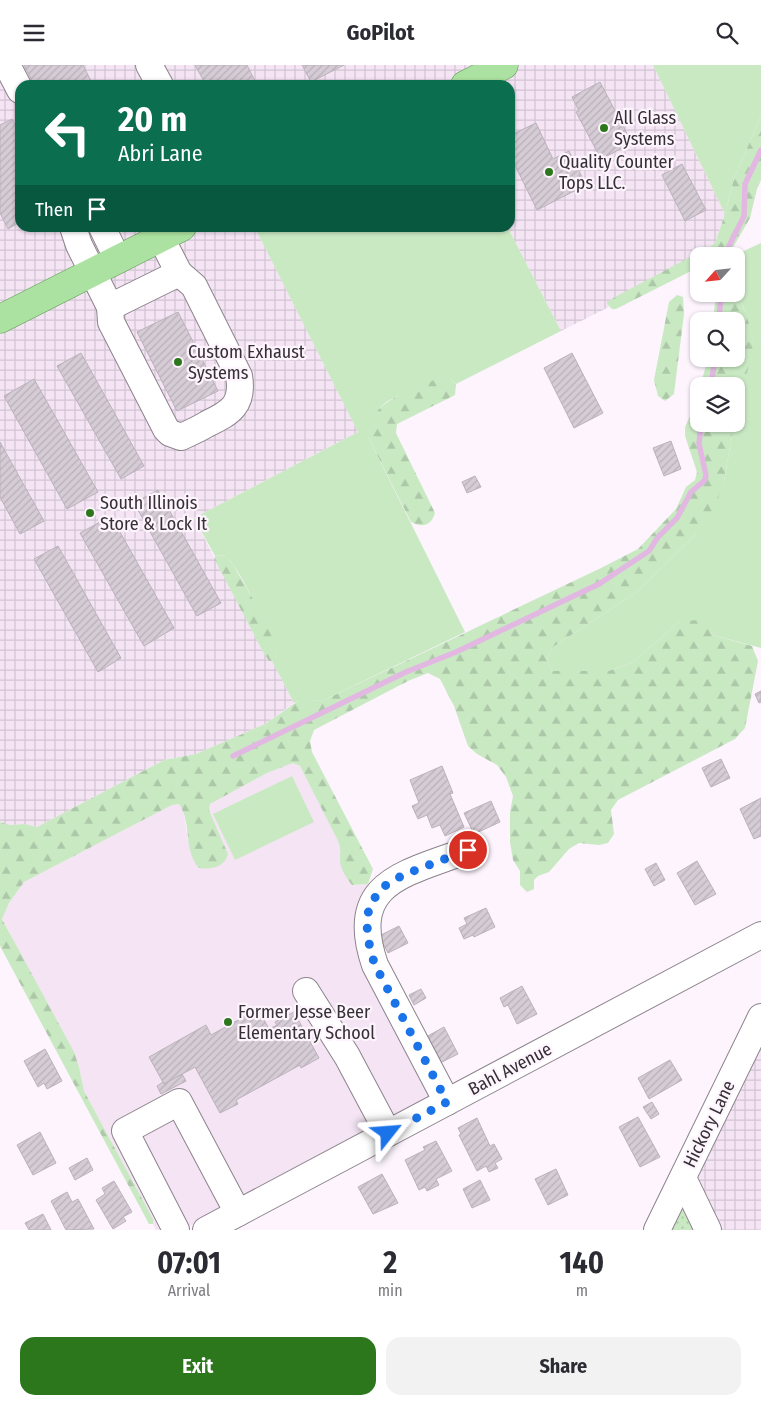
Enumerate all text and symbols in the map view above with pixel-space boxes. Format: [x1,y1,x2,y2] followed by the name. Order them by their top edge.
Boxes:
[20,19,48,47] icon: menu
[347,19,414,46] text: GoPilot
[713,19,741,47] icon: search
[118,98,187,140] text: 20 m
[35,100,100,165] icon: left
[614,107,676,150] place label: All Glass Systems
[598,122,610,134] marker: All Glass Systems
[118,140,203,167] text: Abri Lane
[559,151,674,194] place label: Quality Counter Tops LLC.
[543,166,555,178] marker: Quality Counter Tops LLC.
[83,195,111,223] icon: arrive
[35,198,73,221] text: Then
[690,247,745,303] north arrow
[690,247,745,432] map controls
[690,312,745,367] button: search
[188,341,305,384] place label: Custom Exhaust Systems
[172,356,184,368] marker: Custom Exhaust Systems
[690,377,745,432] button: layers
[100,492,207,535] place label: South Illinois Store & Lock It
[84,507,96,519] marker: South Illinois Store & Lock It
[447,829,489,871] pin
[454,836,482,864] icon: arrive
[238,1001,375,1044] place label: Former Jesse Beer Elementary School
[222,1016,234,1028] marker: Former Jesse Beer Elementary School
[465,1038,556,1100] street label: Bahl Avenue
[678,1077,740,1171] street label: Hickory Lane
[361,1106,413,1158] position arrow
[157,1245,221,1281] text: 07:01
[383,1245,397,1281] text: 2
[560,1245,604,1281] text: 140
[168,1281,210,1300] text: Arrival
[378,1281,403,1300] text: min
[576,1281,588,1300] text: m
[20,1337,376,1395] button: Exit
[386,1337,741,1395] button: Share

